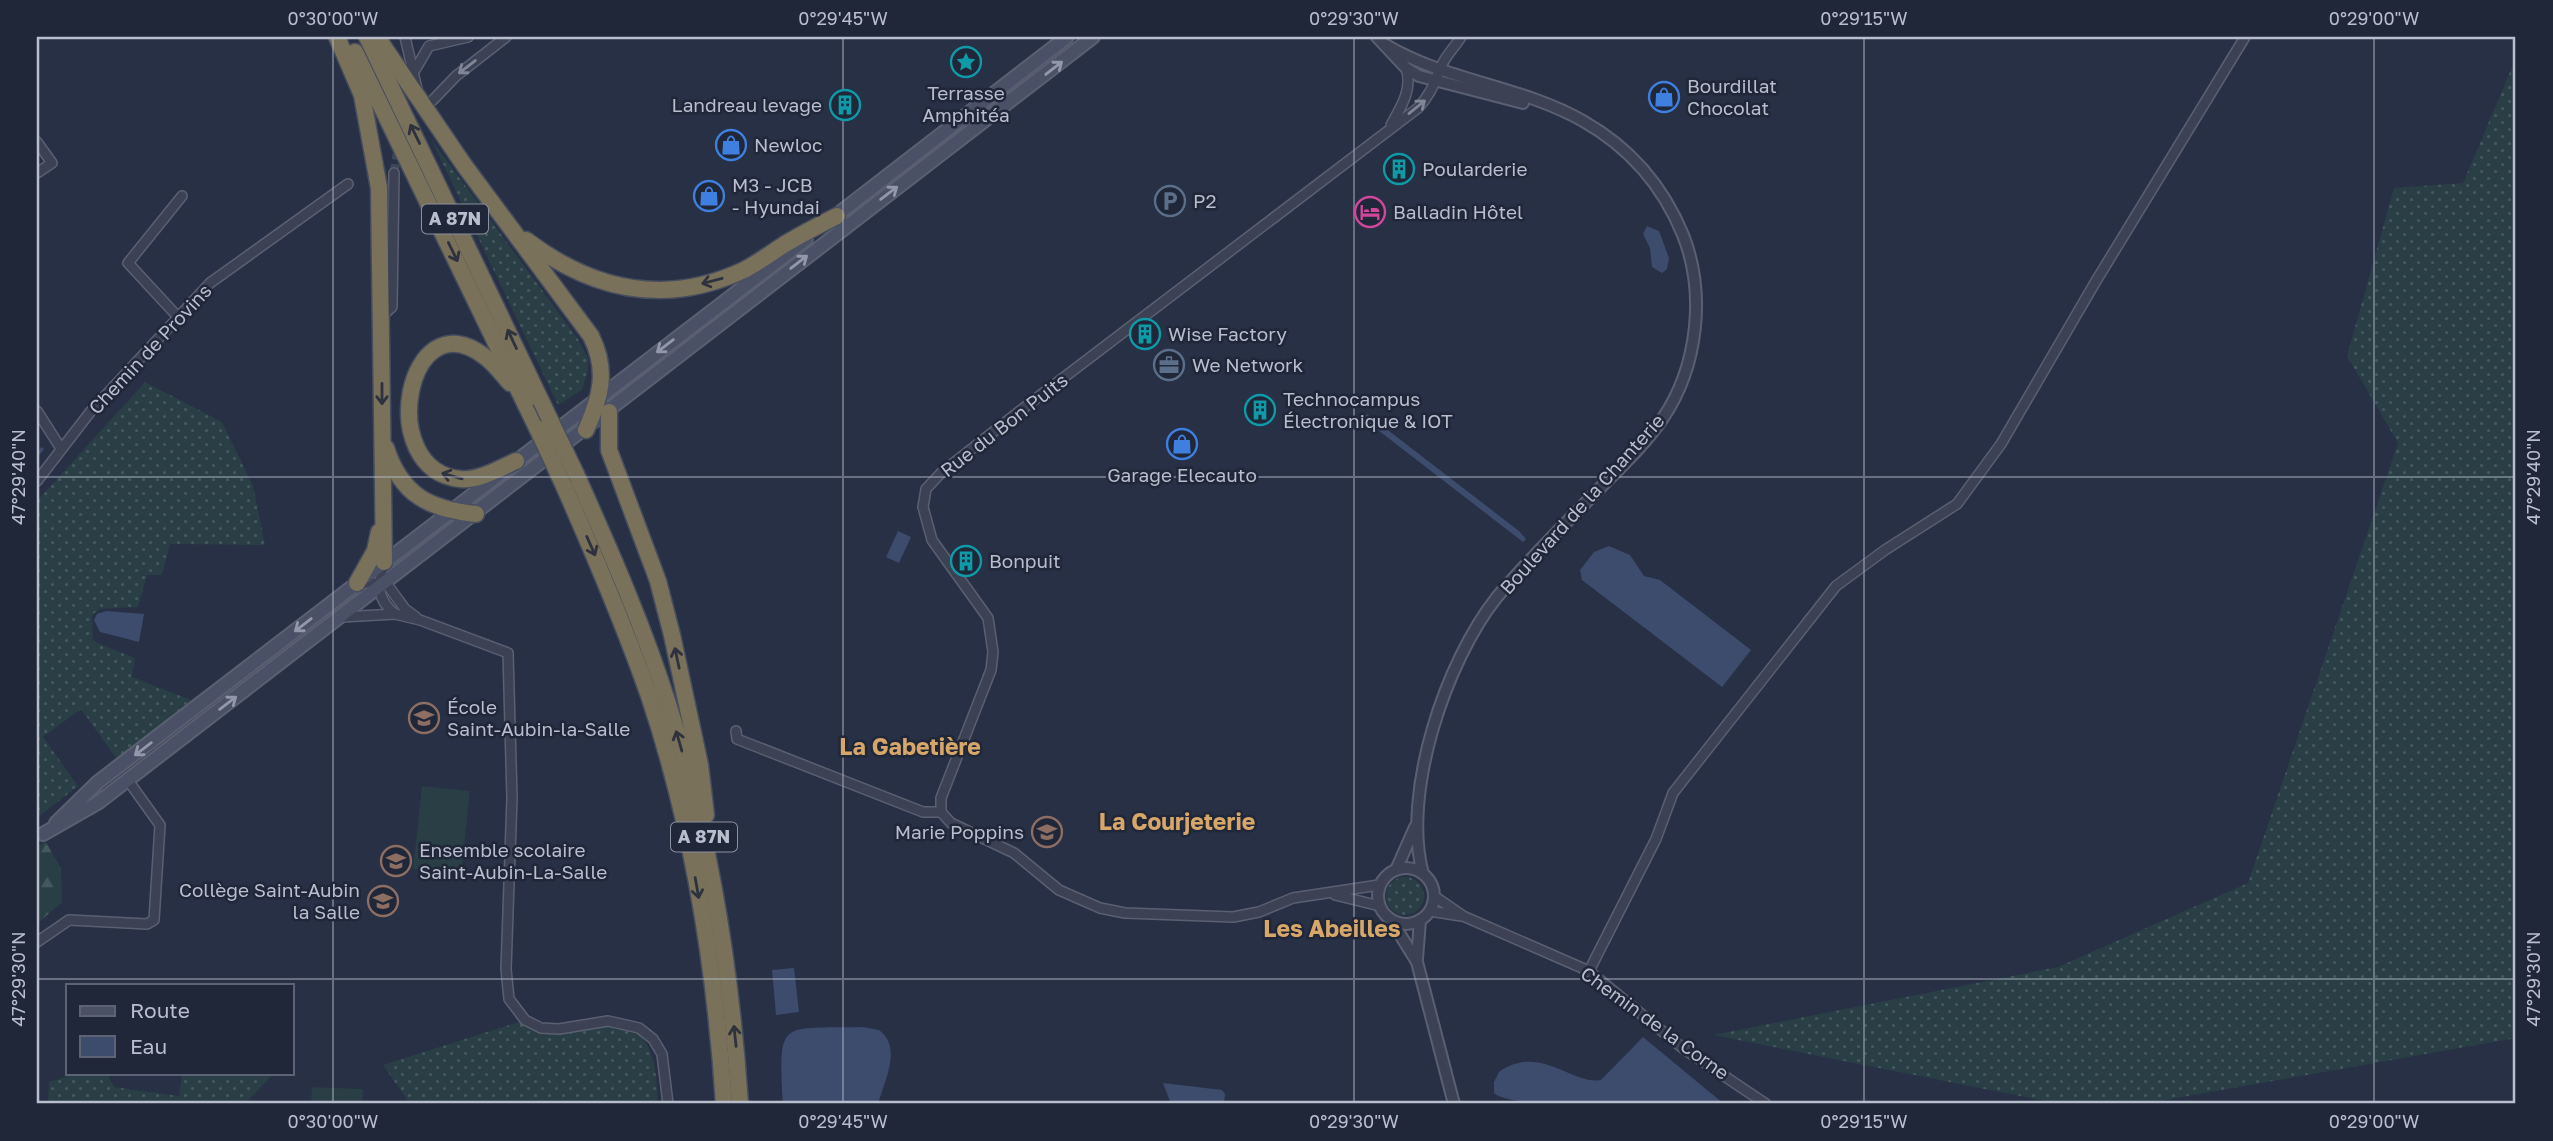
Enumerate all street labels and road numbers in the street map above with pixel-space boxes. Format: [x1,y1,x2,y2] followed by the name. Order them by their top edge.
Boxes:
[422,204,488,233] road number: A 87N
[83,279,216,419] street label: Chemin de Provins
[936,368,1072,481] street label: Rue du Bon Puits
[1495,409,1669,599] street label: Boulevard de la Chanterie
[671,822,737,852] road number: A 87N
[1577,961,1734,1084] street label: Chemin de la Corne

